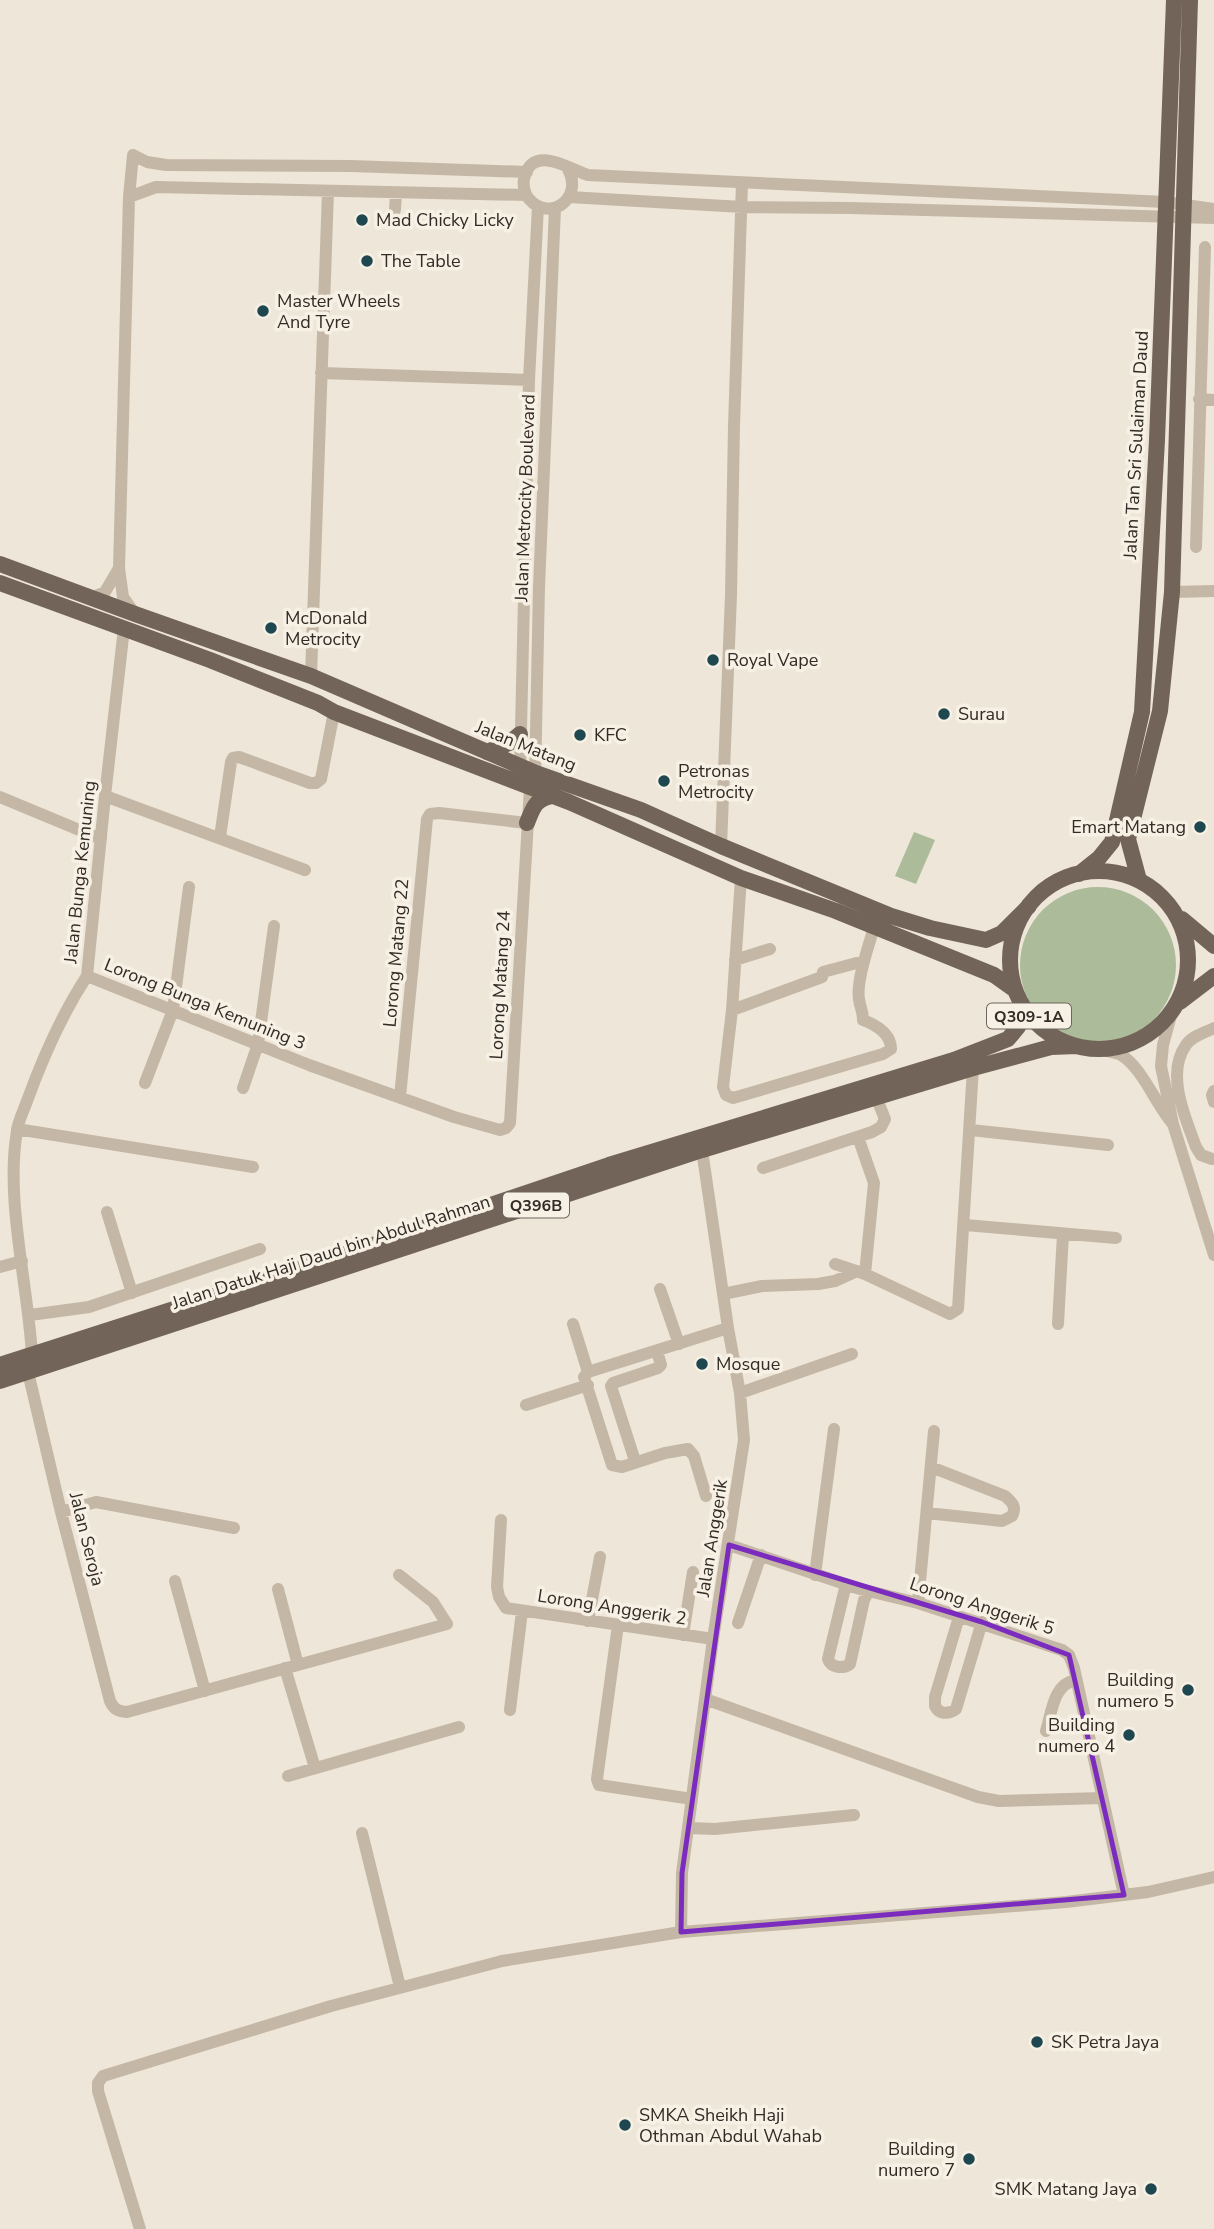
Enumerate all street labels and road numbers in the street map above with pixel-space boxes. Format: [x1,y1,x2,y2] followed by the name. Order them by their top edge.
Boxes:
[1118,330,1154,561] street label: Jalan Tan Sri Sulaiman Daud
[509,394,541,603] street label: Jalan Metrocity Boulevard
[471,715,580,777] street label: Jalan Matang
[58,779,102,966] street label: Jalan Bunga Kemuning
[378,878,414,1028] street label: Lorong Matang 22
[484,910,516,1060] street label: Lorong Matang 24
[101,953,309,1055] street label: Lorong Bunga Kemuning 3
[987,1004,1071,1028] road number: Q309-1A
[168,1189,493,1315] street label: Jalan Datuk Haji Daud bin Abdul Rahman
[503,1192,569,1218] road number: Q396B
[691,1477,733,1600] street label: Jalan Anggerik
[64,1489,110,1588] street label: Jalan Seroja
[907,1571,1057,1641] street label: Lorong Anggerik 5
[536,1583,688,1631] street label: Lorong Anggerik 2

